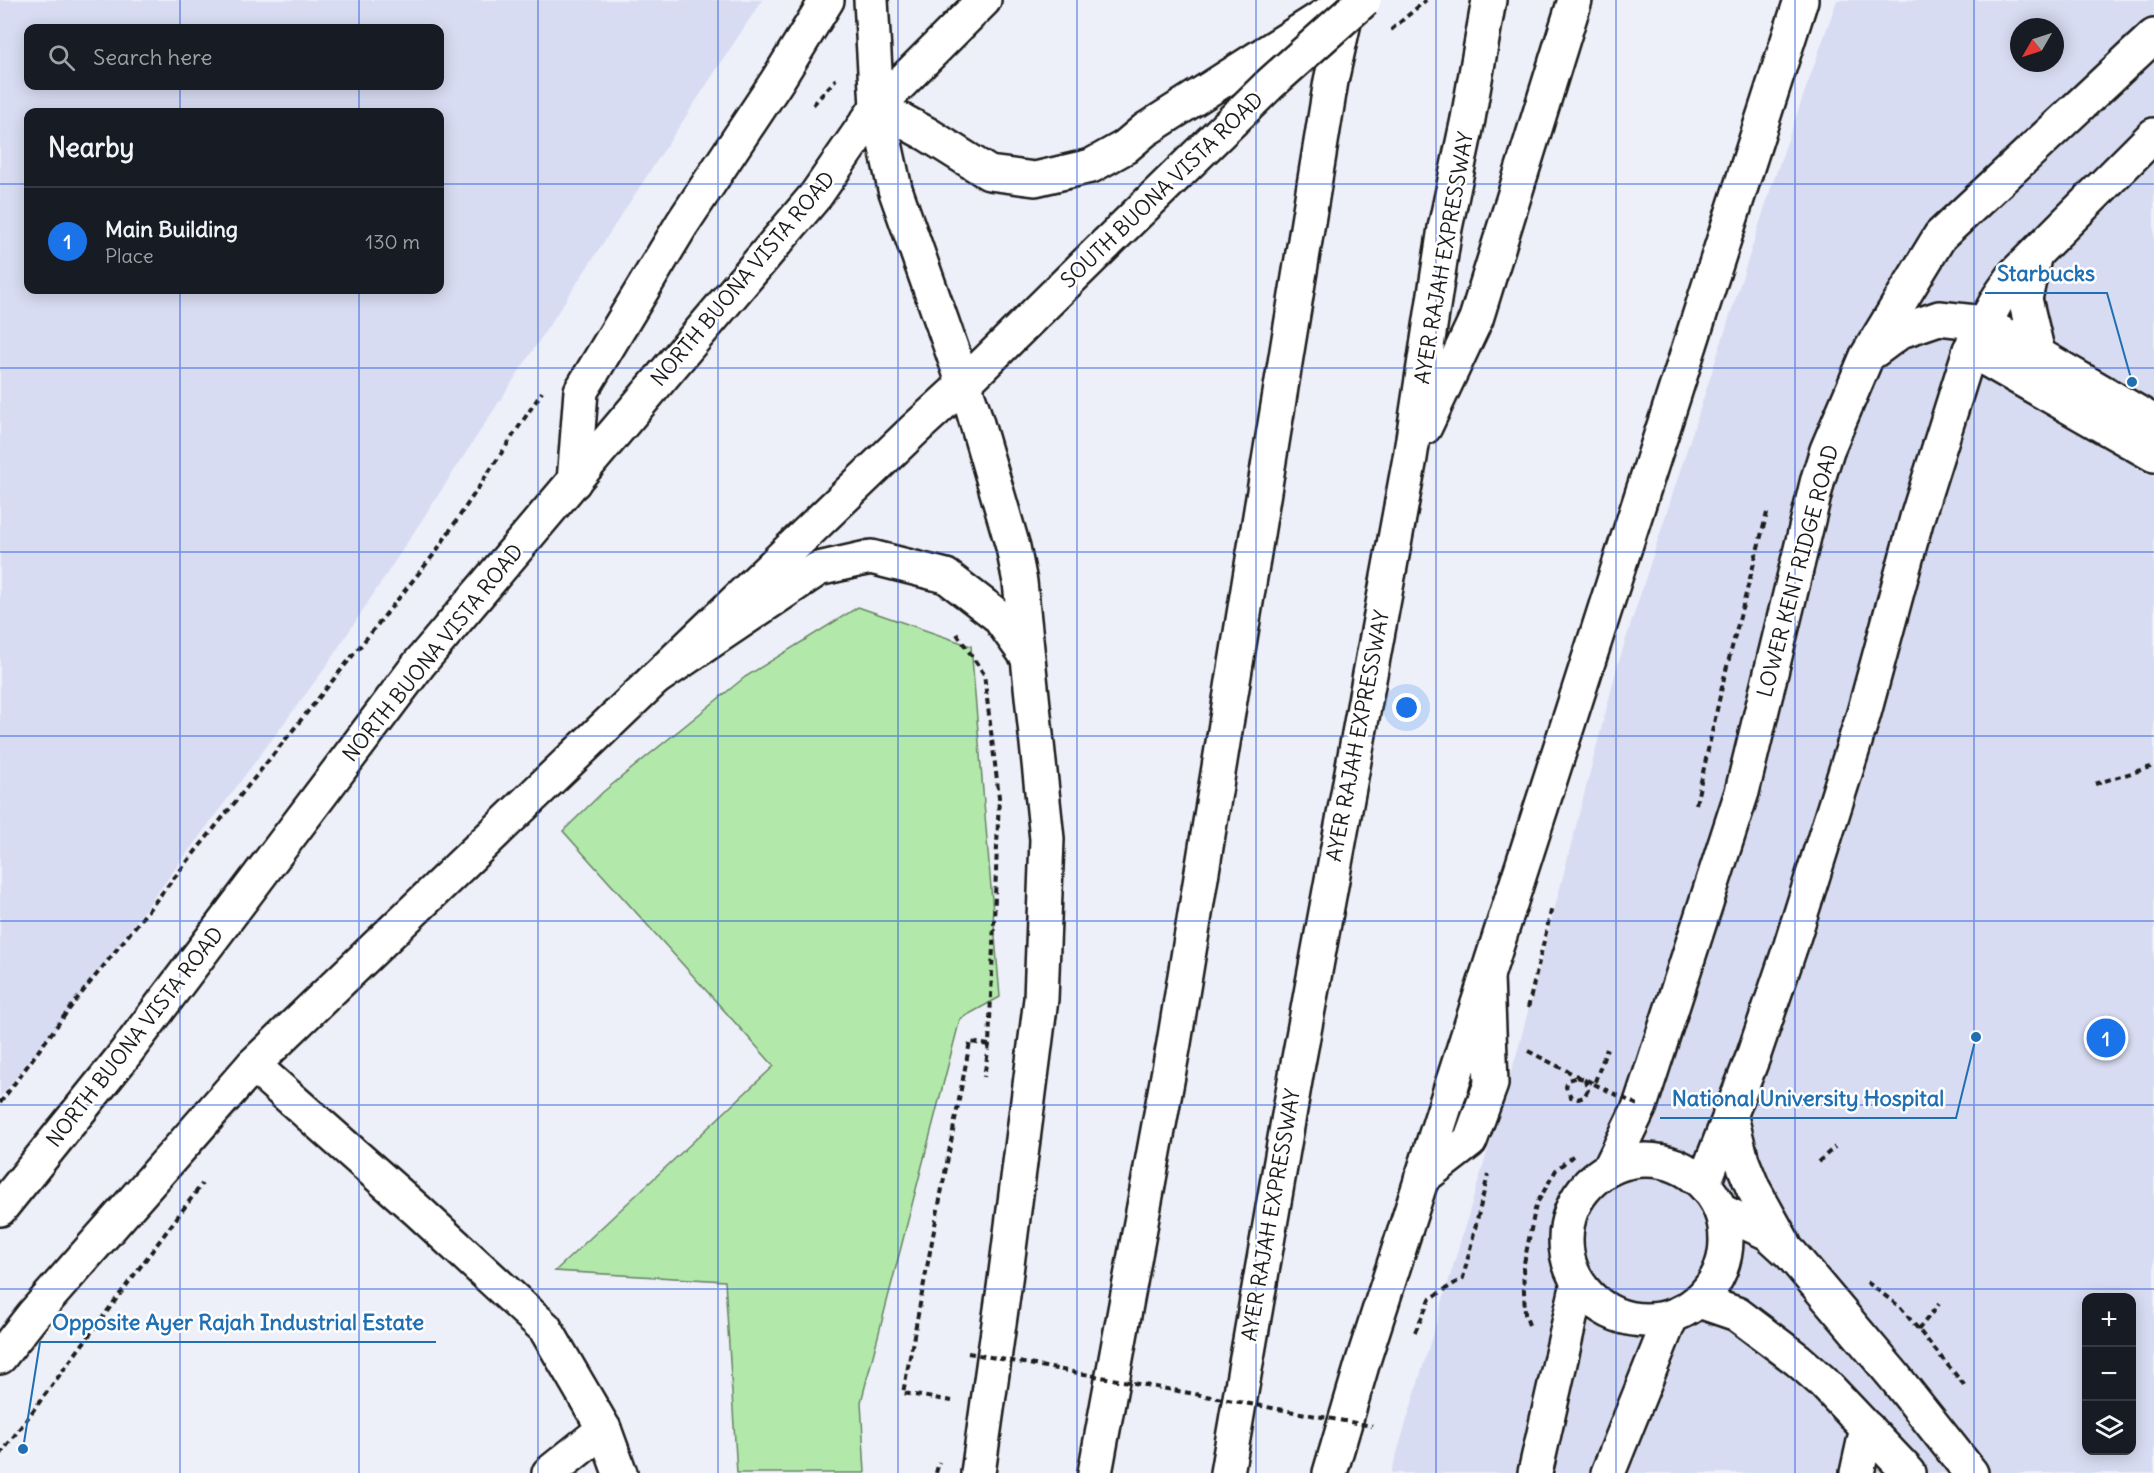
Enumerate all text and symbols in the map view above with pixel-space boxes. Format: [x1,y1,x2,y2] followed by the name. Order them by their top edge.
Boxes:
[2010,18,2064,72] north arrow
[24,24,444,90] search box
[45,41,78,74] icon: search
[93,43,212,71] text: Search here
[1055,86,1269,294] street label: SOUTH BUONA VISTA ROAD
[1408,129,1479,386] street label: AYER RAJAH EXPRESSWAY
[48,131,134,164] text: Nearby
[645,166,841,392] street label: NORTH BUONA VISTA ROAD
[105,215,238,243] text: Main Building
[64,229,71,254] text: 1
[365,229,420,254] text: 130 m
[105,243,153,268] text: Place
[1985,253,2107,293] callout: Starbucks
[1997,259,2095,287] text: Starbucks
[1751,442,1844,700] street label: LOWER KENT RIDGE ROAD
[336,538,529,767] street label: NORTH BUONA VISTA ROAD
[1320,607,1395,864] street label: AYER RAJAH EXPRESSWAY
[1392,693,1421,722] your location
[40,921,229,1152] street label: NORTH BUONA VISTA ROAD
[2086,1016,2126,1060] pin: 1
[1660,1078,1956,1118] callout: National University Hospital
[1672,1084,1944,1112] text: National University Hospital
[1235,1086,1306,1343] street label: AYER RAJAH EXPRESSWAY
[2082,1293,2136,1455] map controls
[2082,1293,2136,1347] button: +
[40,1302,436,1342] callout: Opposite Ayer Rajah Industrial Estate
[52,1308,424,1336] text: Opposite Ayer Rajah Industrial Estate
[2082,1347,2136,1401] button: −
[2082,1401,2136,1455] button: layers

